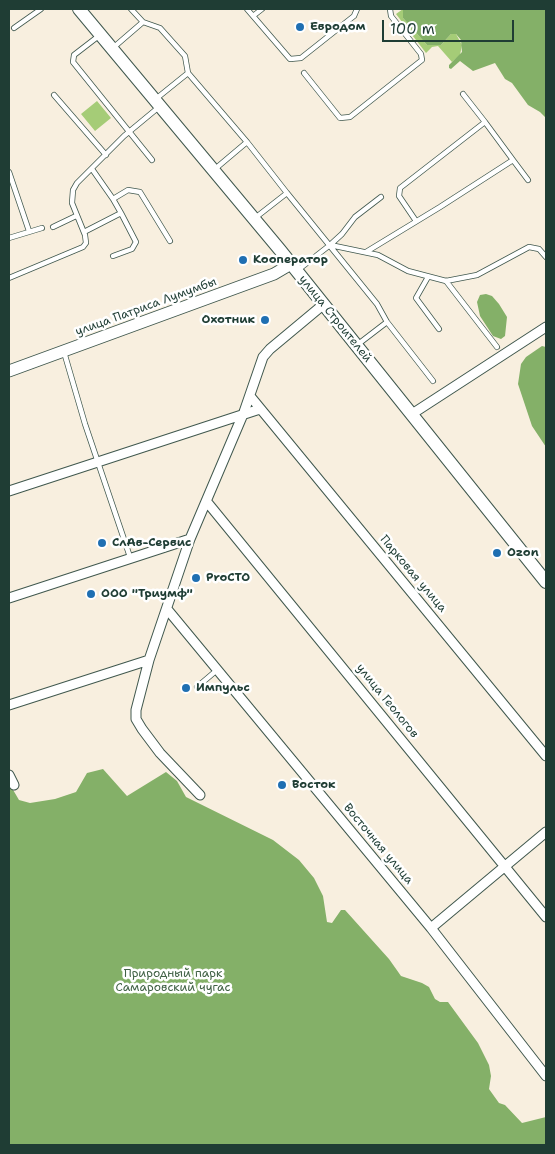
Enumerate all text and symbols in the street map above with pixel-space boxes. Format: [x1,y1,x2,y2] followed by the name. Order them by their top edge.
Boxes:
[385,10,518,42] scale bar
[390,19,435,39] text: 100 m
[310,20,365,34] place label: Евродом
[294,21,306,33] marker: Евродом
[253,253,328,267] place label: Кооператор
[237,254,249,266] marker: Кооператор
[295,273,375,365] street label: улица Строителей
[73,275,219,339] street label: улица Патриса Лумумбы
[202,313,255,327] place label: Охотник
[259,314,271,326] marker: Охотник
[377,533,449,615] street label: Парковая улица
[112,536,191,550] place label: СлАв-Сервис
[96,537,108,549] marker: СлАв-Сервис
[507,546,539,560] place label: Ozon
[491,547,503,559] marker: Ozon
[206,571,250,585] place label: ProСТО
[190,572,202,584] marker: ProСТО
[101,587,193,601] place label: ООО "Триумф"
[85,588,97,600] marker: ООО "Триумф"
[353,661,421,741] street label: улица Геологов
[196,681,250,695] place label: Импульс
[180,682,192,694] marker: Импульс
[292,778,336,792] place label: Восток
[276,779,288,791] marker: Восток
[340,801,416,887] street label: Восточная улица
[115,967,231,995] park label: Природный парк Самаровский чугас

